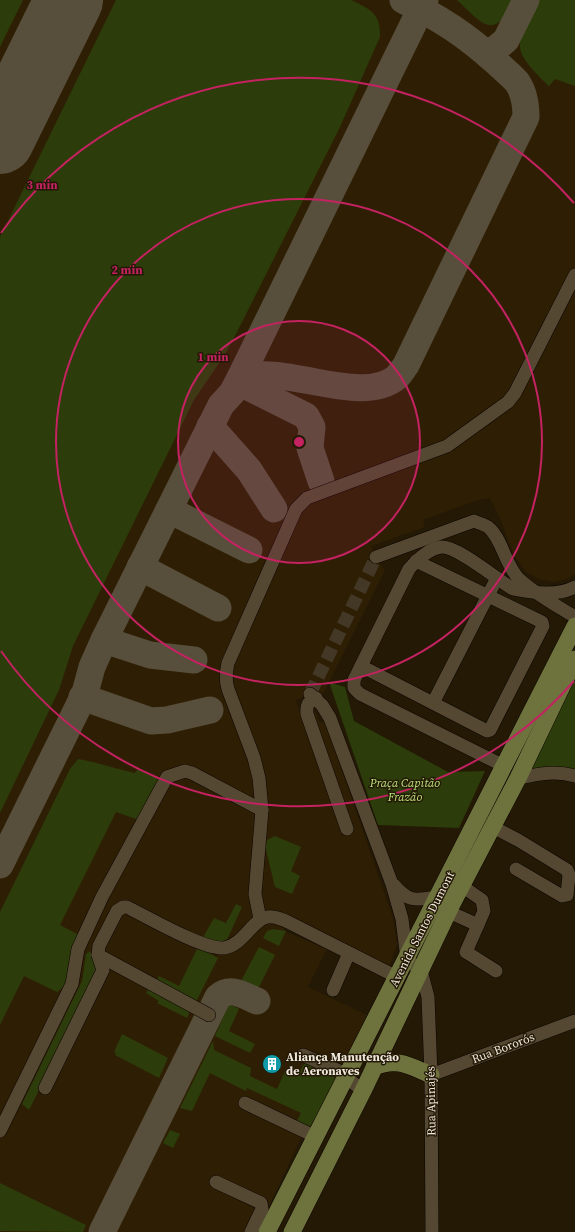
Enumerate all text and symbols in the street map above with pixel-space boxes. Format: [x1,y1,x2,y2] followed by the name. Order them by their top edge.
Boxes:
[26,177,58,193] text: 3 min
[111,262,143,278] text: 2 min
[197,349,229,365] text: 1 min
[292,435,306,449] centre of rings
[369,775,440,805] park label: Praça Capitão Frazão
[386,868,458,989] street label: Avenida Santos Dumont
[469,1029,537,1067] street label: Rua Bororós
[286,1049,399,1079] place label: Aliança Manutenção de Aeronaves
[261,1053,283,1075] building icon: Aliança Manutenção de Aeronaves
[422,1066,440,1136] street label: Rua Apinajés

